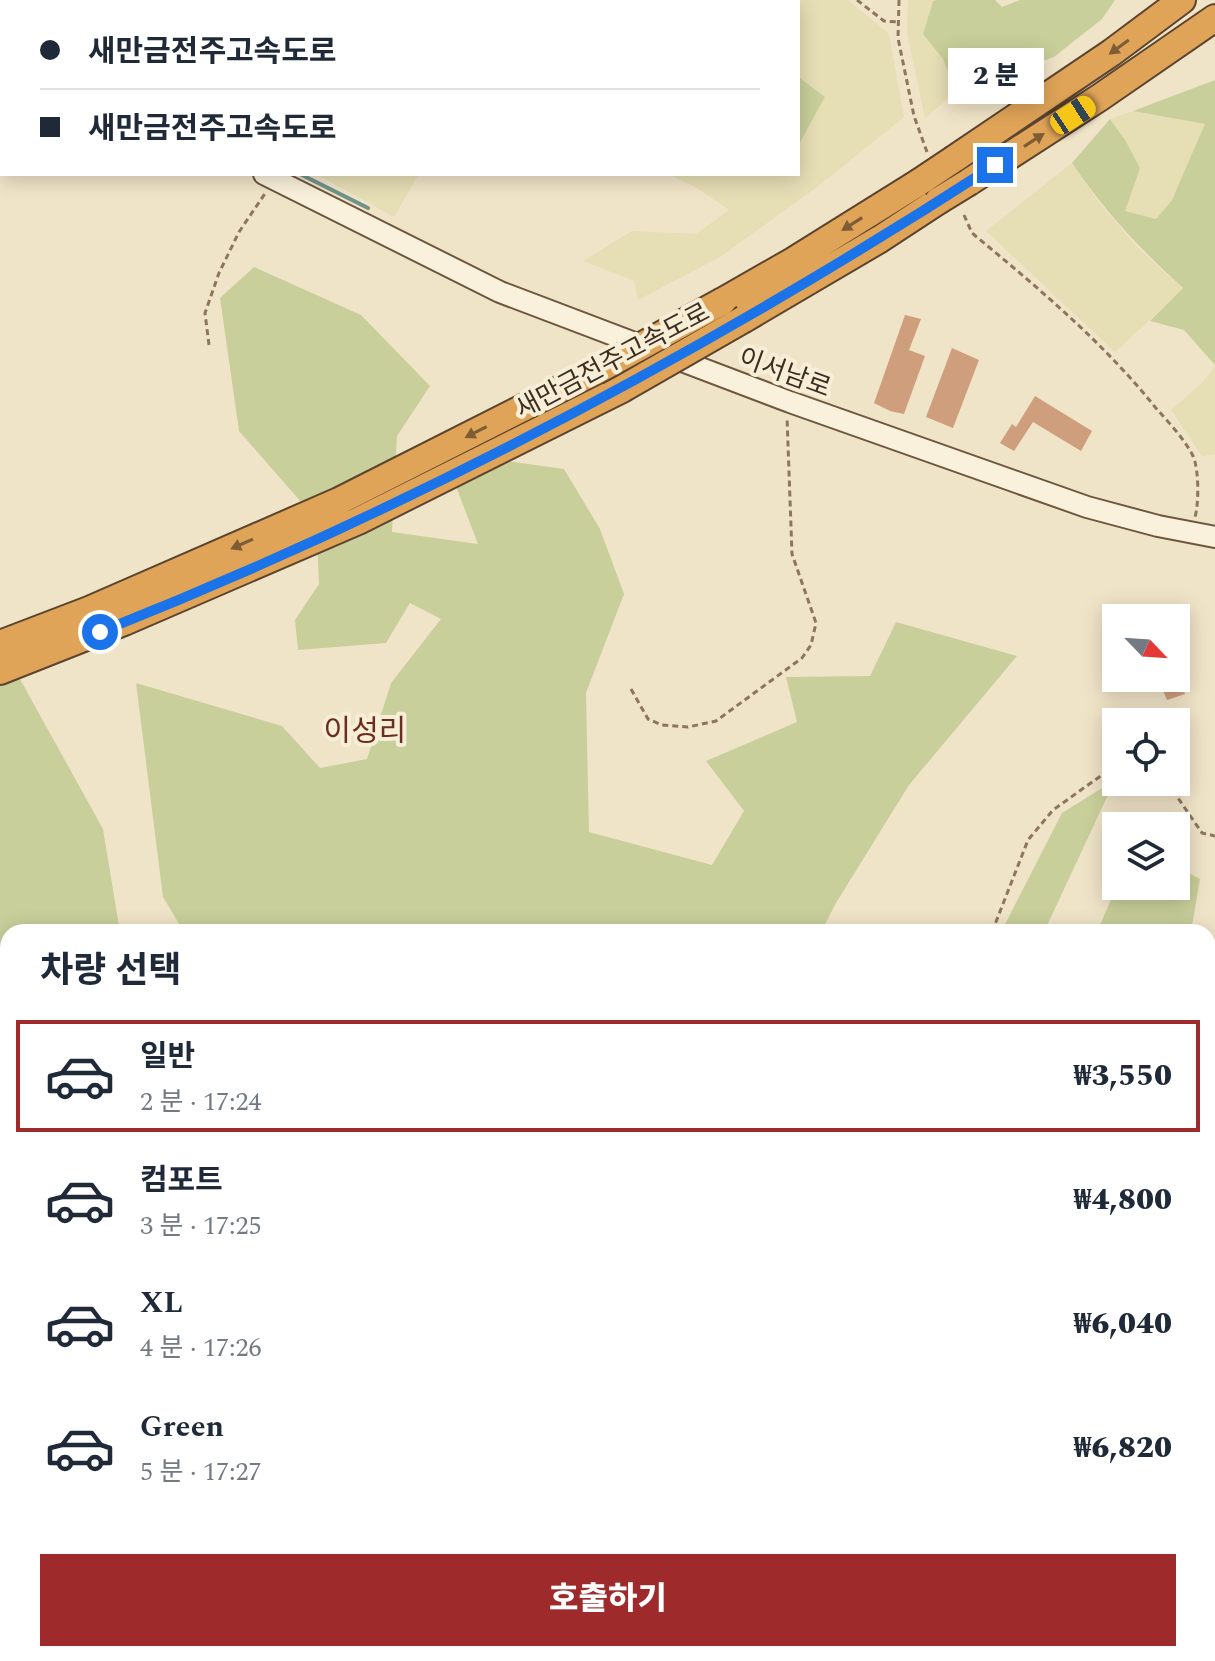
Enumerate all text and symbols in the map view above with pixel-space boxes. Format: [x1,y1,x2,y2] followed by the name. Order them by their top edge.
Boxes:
[88,29,336,75] text: 새만금전주고속도로
[1109,38,1130,54] one-way arrow
[947,49,1043,105] callout: 2 분
[973,56,1019,96] text: 2 분
[1046,92,1100,138] car
[88,106,336,152] text: 새만금전주고속도로
[1023,133,1045,147] one-way arrow
[977,147,1013,183] route end
[841,216,863,230] one-way arrow
[508,293,717,429] street label: 새만금전주고속도로
[733,338,836,408] street label: 이서남로
[465,425,488,438] one-way arrow
[230,537,253,550] one-way arrow
[1102,604,1190,692] north arrow
[1102,604,1190,900] map controls
[82,614,118,650] route start
[1102,708,1190,796] button: locate
[324,709,406,755] district label: 이성리
[1102,812,1190,900] button: layers
[40,944,181,999] text: 차량 선택
[140,1034,195,1080] text: 일반
[44,1040,116,1112] icon: car
[1074,1053,1172,1099] text: ₩3,550
[140,1082,261,1122] text: 2 분 · 17:24
[140,1158,223,1204] text: 컴포트
[44,1164,116,1236] icon: car
[1074,1177,1172,1223] text: ₩4,800
[140,1206,261,1246] text: 3 분 · 17:25
[140,1280,183,1326] text: XL
[44,1288,116,1360] icon: car
[1074,1301,1172,1347] text: ₩6,040
[140,1328,261,1368] text: 4 분 · 17:26
[140,1404,224,1450] text: Green
[44,1412,116,1484] icon: car
[1074,1425,1172,1471] text: ₩6,820
[140,1452,261,1492] text: 5 분 · 17:27
[40,1554,1176,1646] button: 호출하기

